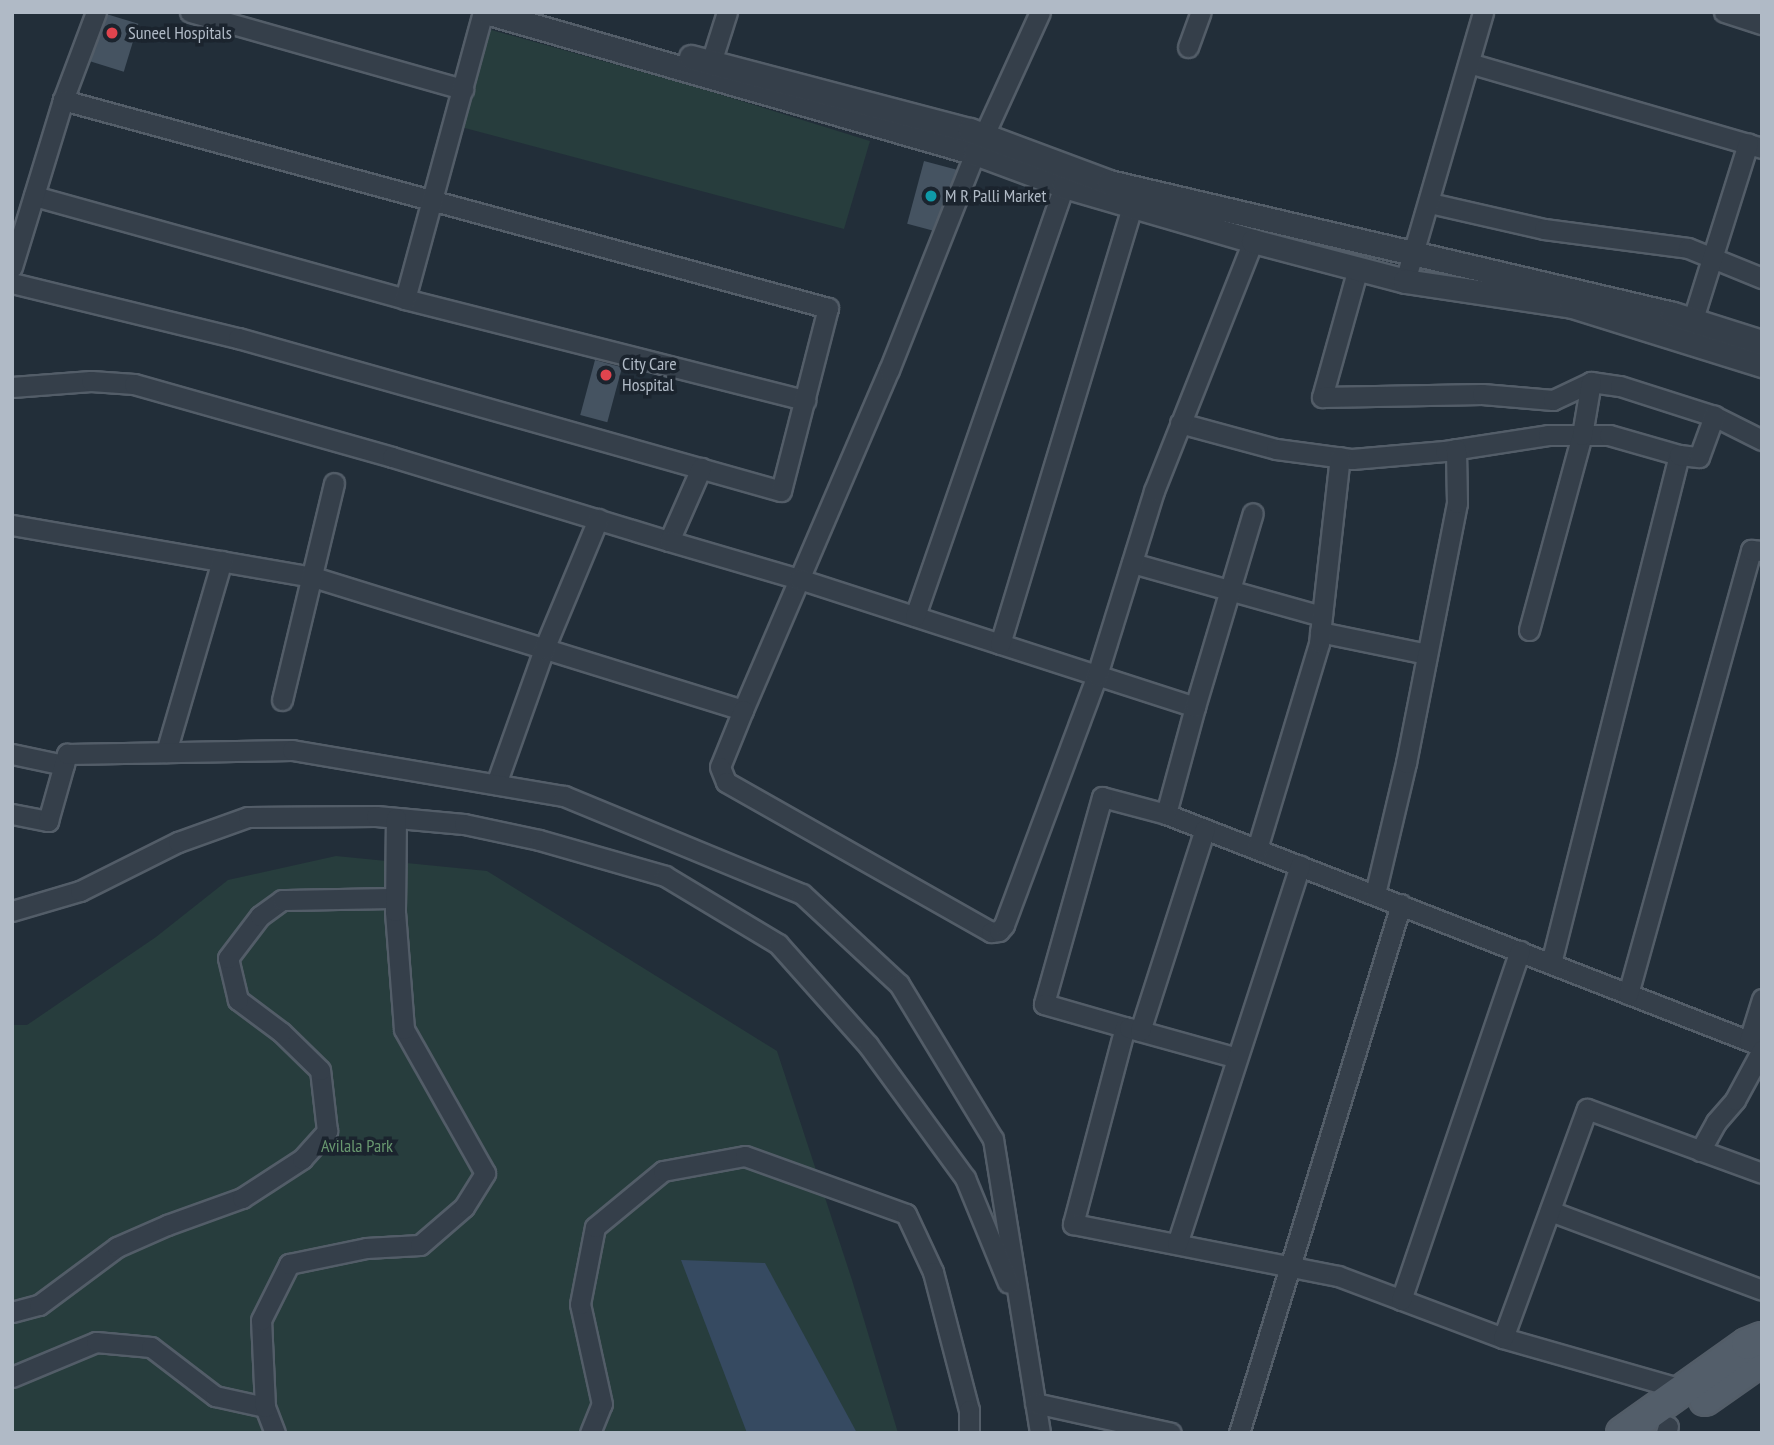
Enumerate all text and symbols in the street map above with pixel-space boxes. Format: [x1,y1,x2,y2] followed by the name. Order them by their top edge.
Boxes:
[128,22,232,44] place label: Suneel Hospitals
[102,23,122,43] marker: Suneel Hospitals
[945,185,1046,207] place label: M R Palli Market
[923,188,939,204] marker: M R Palli Market
[622,354,677,396] place label: City Care Hospital
[596,365,616,385] marker: City Care Hospital
[321,1135,393,1157] park label: Avilala Park

